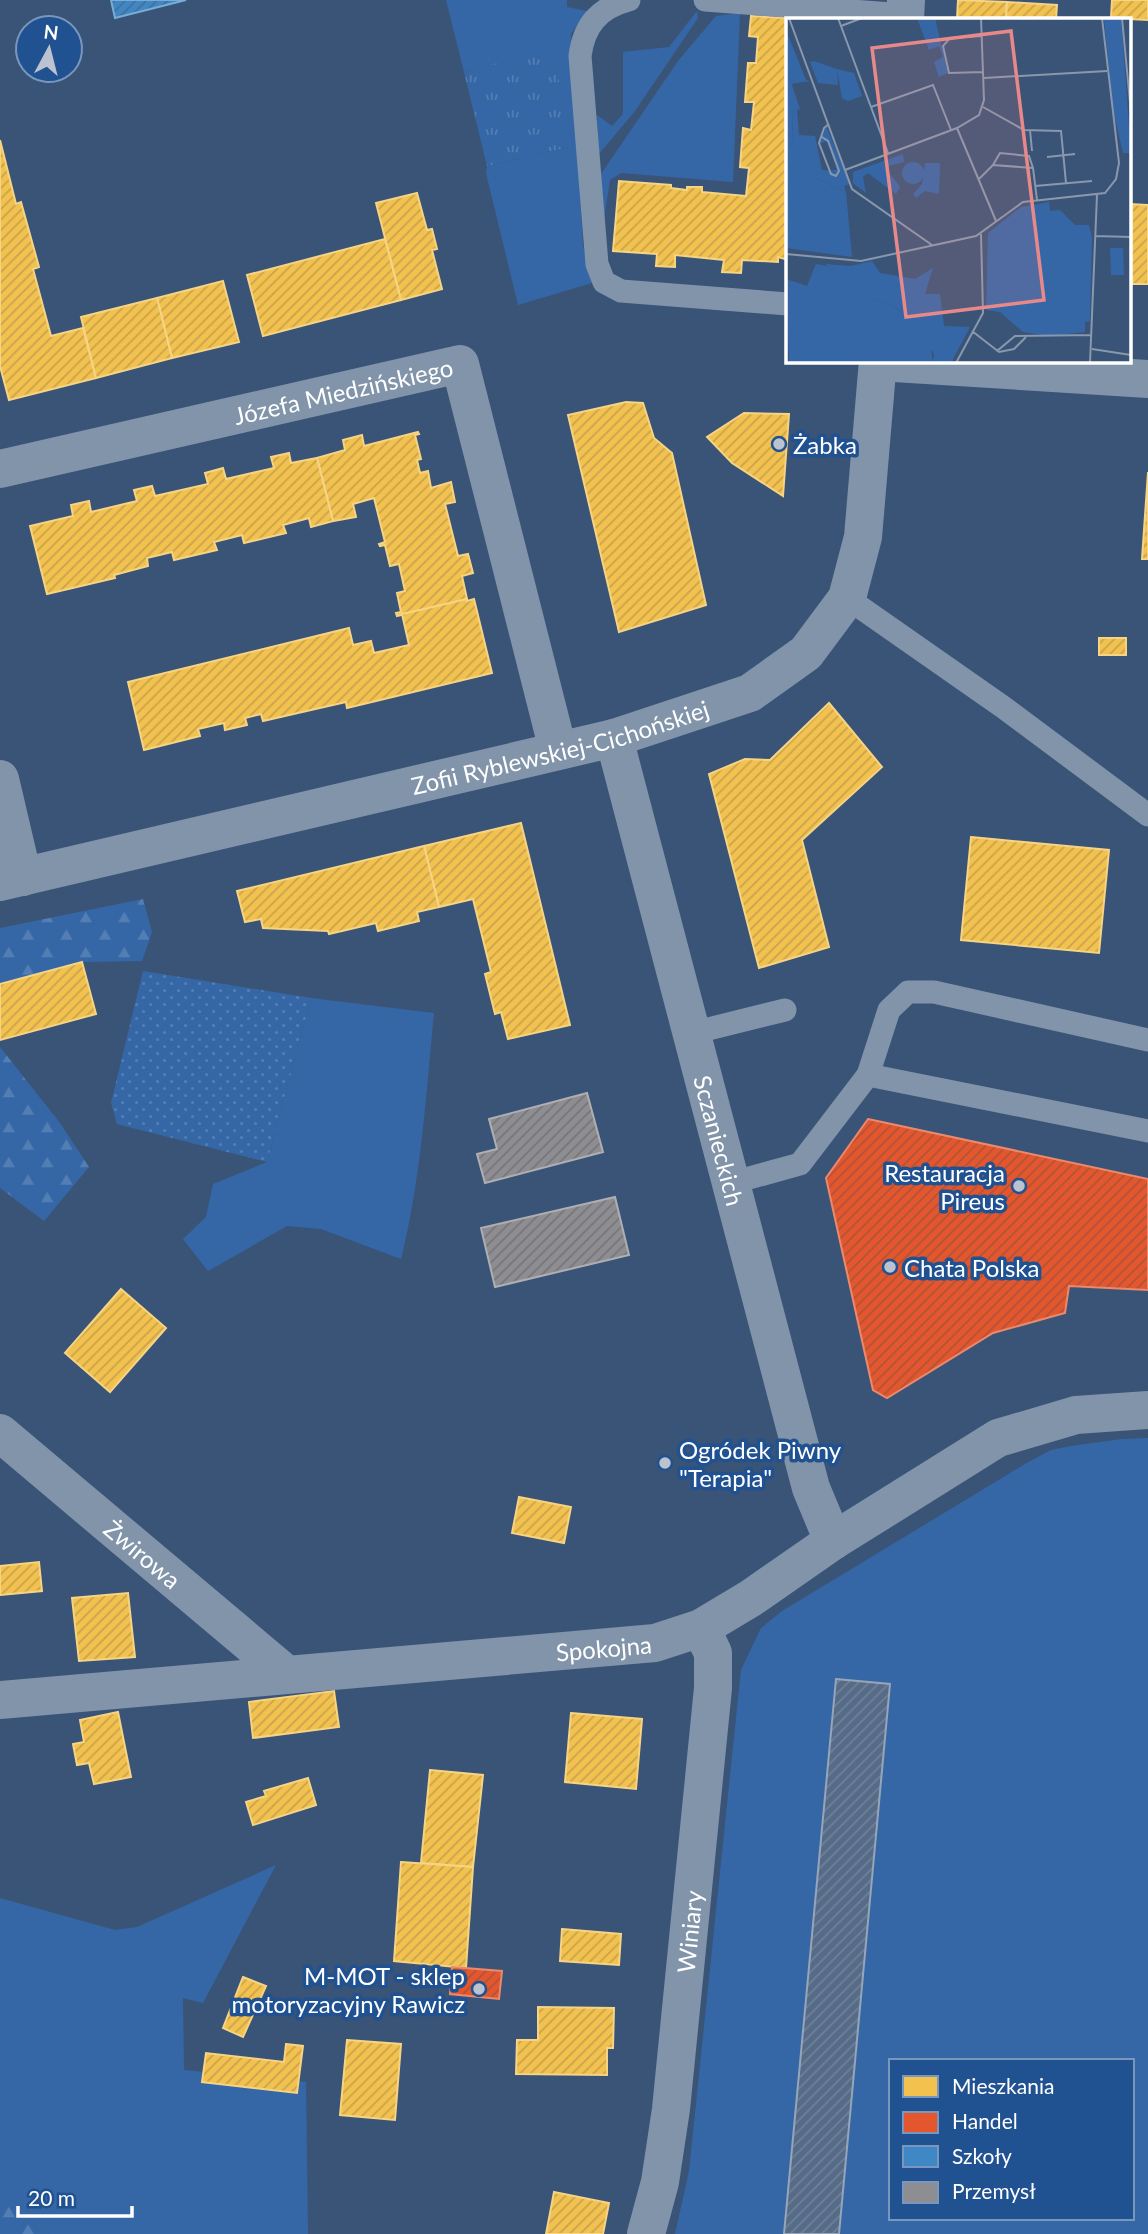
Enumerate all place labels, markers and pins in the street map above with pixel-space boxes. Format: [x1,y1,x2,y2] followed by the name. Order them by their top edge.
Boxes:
[793,430,857,459] place label: Żabka
[771,436,787,452] marker: Żabka
[884,1158,1005,1215] place label: Restauracja Pireus
[1011,1178,1027,1194] marker: Restauracja Pireus
[904,1253,1039,1282] place label: Chata Polska
[882,1259,898,1275] marker: Chata Polska
[679,1435,842,1492] place label: Ogródek Piwny "Terapia"
[657,1455,673,1471] marker: Ogródek Piwny "Terapia"
[232,1961,465,2018] place label: M-MOT - sklep motoryzacyjny Rawicz
[471,1981,487,1997] marker: M-MOT - sklep motoryzacyjny Rawicz

